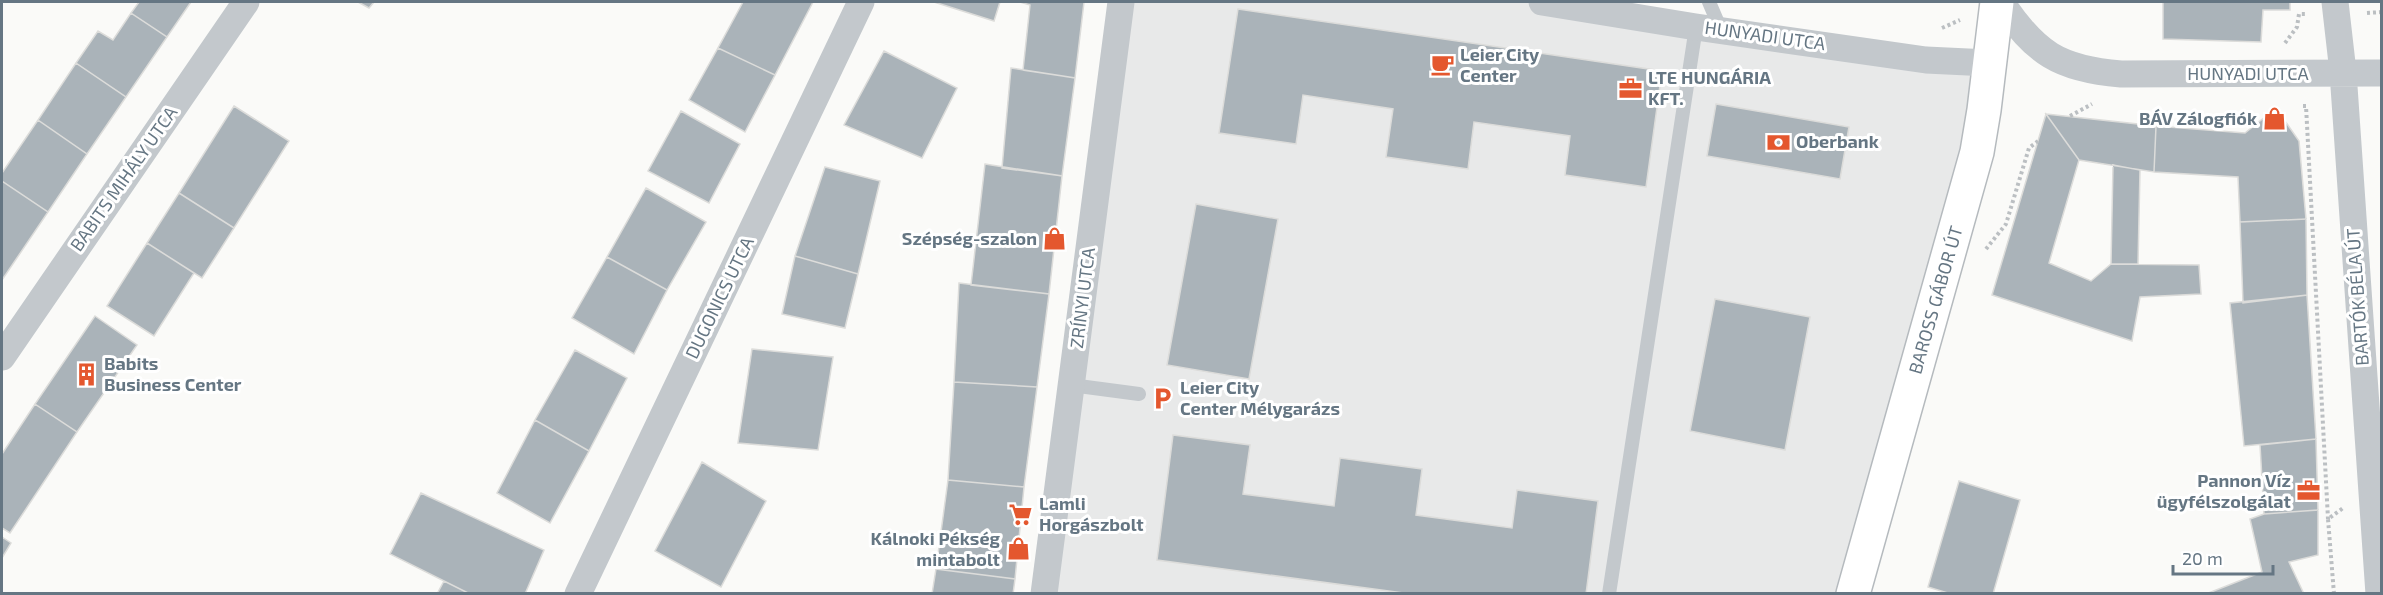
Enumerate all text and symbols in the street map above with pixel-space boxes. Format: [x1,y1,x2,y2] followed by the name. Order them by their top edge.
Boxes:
[1703,16,1828,54] street label: HUNYADI UTCA
[1460,43,1540,86] place label: Leier City Center
[1429,52,1455,78] cafe icon: Leier City Center
[2187,62,2310,84] street label: HUNYADI UTCA
[1648,66,1771,109] place label: LTE HUNGÁRIA KFT.
[1617,75,1643,101] office icon: LTE HUNGÁRIA KFT.
[65,101,182,255] street label: BABITS MIHÁLY UTCA
[2262,106,2288,132] shop icon: BÁV Zálogfiók
[2139,107,2257,129] place label: BÁV Zálogfiók
[1765,129,1791,155] bank icon: Oberbank
[1796,130,1879,152] place label: Oberbank
[1903,223,1967,376] street label: BAROSS GÁBOR ÚT
[1042,226,1068,252] shop icon: Szépség-szalon
[902,227,1037,249] place label: Szépség-szalon
[2341,227,2373,367] street label: BARTÓK BÉLA ÚT
[680,232,758,362] street label: DUGONICS UTCA
[1065,245,1099,350] street label: ZRÍNYI UTCA
[104,352,242,395] place label: Babits Business Center
[73,361,99,387] building icon: Babits Business Center
[1180,376,1340,419] place label: Leier City Center Mélygarázs
[1149,385,1175,411] parking icon: Leier City Center Mélygarázs
[2157,469,2292,512] place label: Pannon Víz ügyfélszolgálat
[2296,478,2322,504] office icon: Pannon Víz ügyfélszolgálat
[1039,492,1144,535] place label: Lamli Horgászbolt
[1008,501,1034,527] supermarket icon: Lamli Horgászbolt
[871,527,1001,570] place label: Kálnoki Pékség mintabolt
[1005,536,1031,562] shop icon: Kálnoki Pékség mintabolt
[2173,538,2274,576] scale bar
[2182,547,2223,569] text: 20 m

